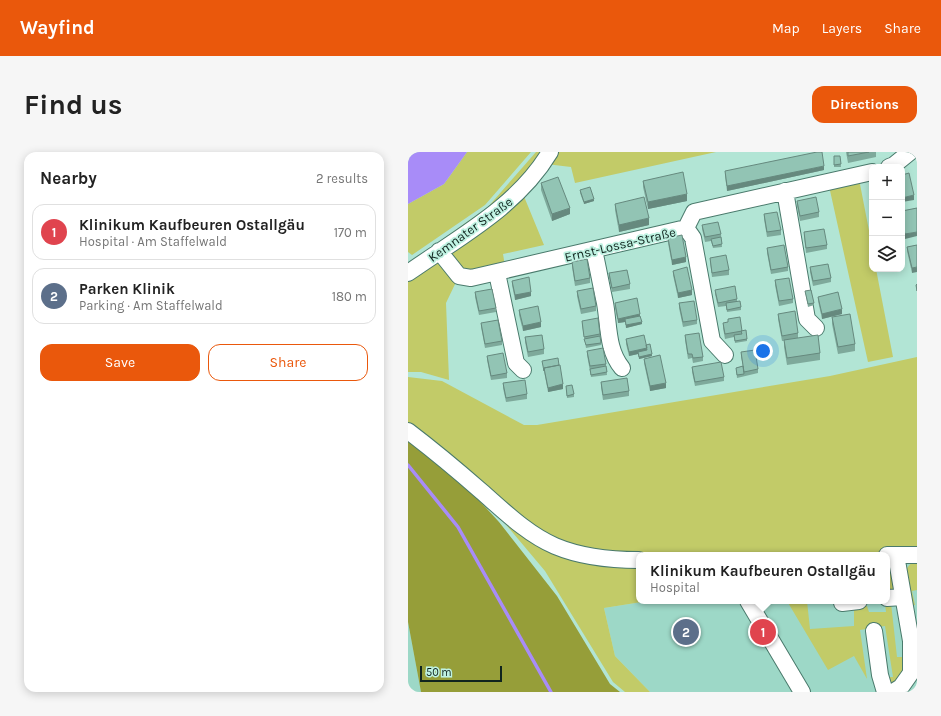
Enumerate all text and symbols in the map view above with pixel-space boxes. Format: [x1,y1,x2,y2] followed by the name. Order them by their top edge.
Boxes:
[20,17,95,39] text: Wayfind
[772,20,800,37] text: Map
[822,20,862,37] text: Layers
[884,20,921,37] text: Share
[812,86,917,123] button: Directions
[24,88,123,121] text: Find us
[869,164,905,272] map controls
[869,164,905,200] button: +
[40,168,97,188] text: Nearby
[316,171,368,186] text: 2 results
[425,194,516,265] street label: Kemnater Straße
[869,200,905,236] button: −
[79,216,305,234] text: Klinikum Kaufbeuren Ostallgäu
[563,224,678,265] street label: Ernst-Lossa-Straße
[52,225,56,240] text: 1
[334,225,367,240] text: 170 m
[79,234,227,249] text: Hospital · Am Staffelwald
[869,236,905,272] button: layers
[79,280,175,298] text: Parken Klinik
[50,289,58,304] text: 2
[332,289,367,304] text: 180 m
[79,298,223,313] text: Parking · Am Staffelwald
[753,341,773,361] your location
[40,344,200,381] button: Save
[208,344,368,381] button: Share
[636,552,890,604] popup
[650,562,876,580] text: Klinikum Kaufbeuren Ostallgäu
[650,580,700,595] text: Hospital
[673,617,699,647] pin: 2
[750,617,776,647] pin: 1
[420,664,502,683] scale bar
[426,666,452,679] text: 50 m

